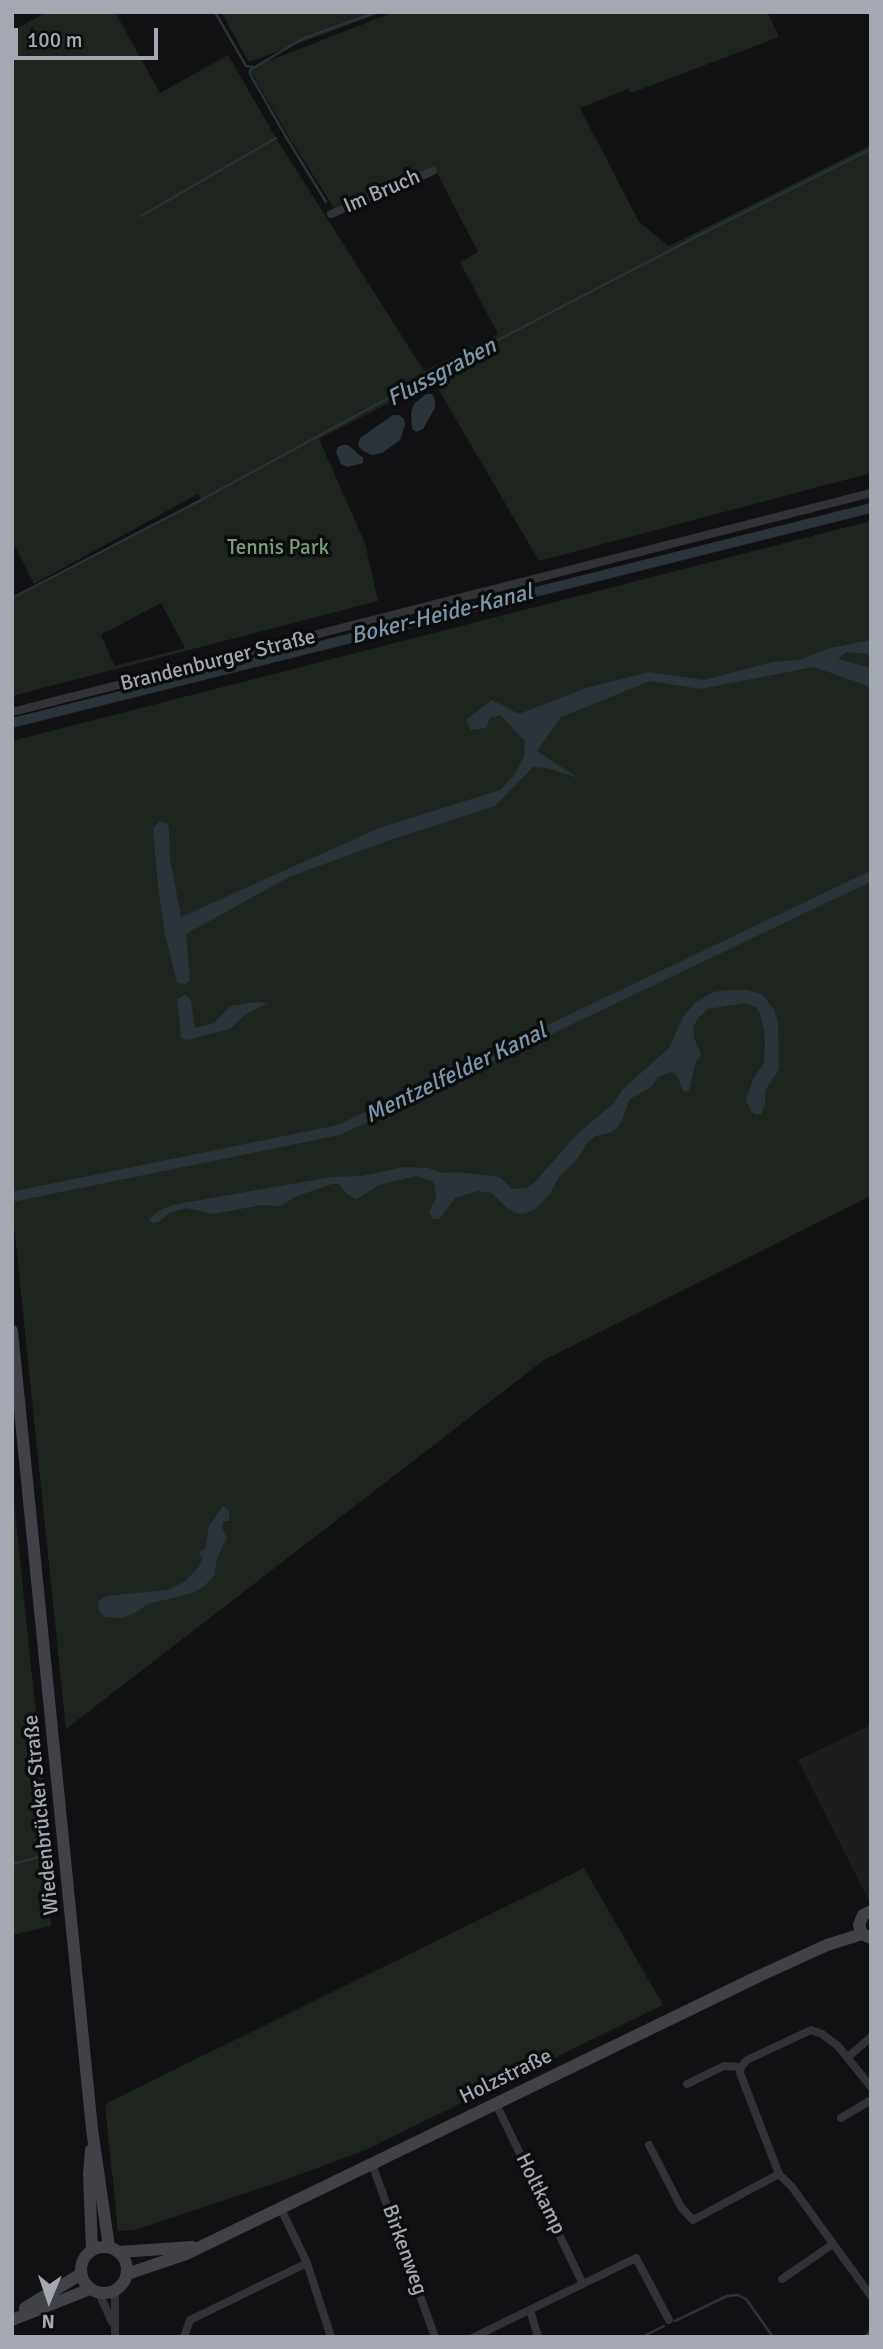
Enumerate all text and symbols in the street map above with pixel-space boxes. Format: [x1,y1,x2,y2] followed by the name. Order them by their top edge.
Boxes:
[18,14,161,58] scale bar
[27,27,82,53] text: 100 m
[340,165,424,219] street label: Im Bruch
[383,333,501,413] water label: Flussgraben
[227,535,329,561] park label: Tennis Park
[348,579,536,651] water label: Boker-Heide-Kanal
[118,625,318,697] street label: Brandenburger Straße
[361,1018,551,1130] water label: Mentzelfelder Kanal
[19,1714,65,1916] street label: Wiedenbrücker Straße
[456,2044,556,2110] street label: Holzstraße
[510,2149,570,2239] street label: Holtkamp
[376,2201,432,2299] street label: Birkenweg
[14,2265,84,2335] north arrow
[41,2309,55,2333] text: N

